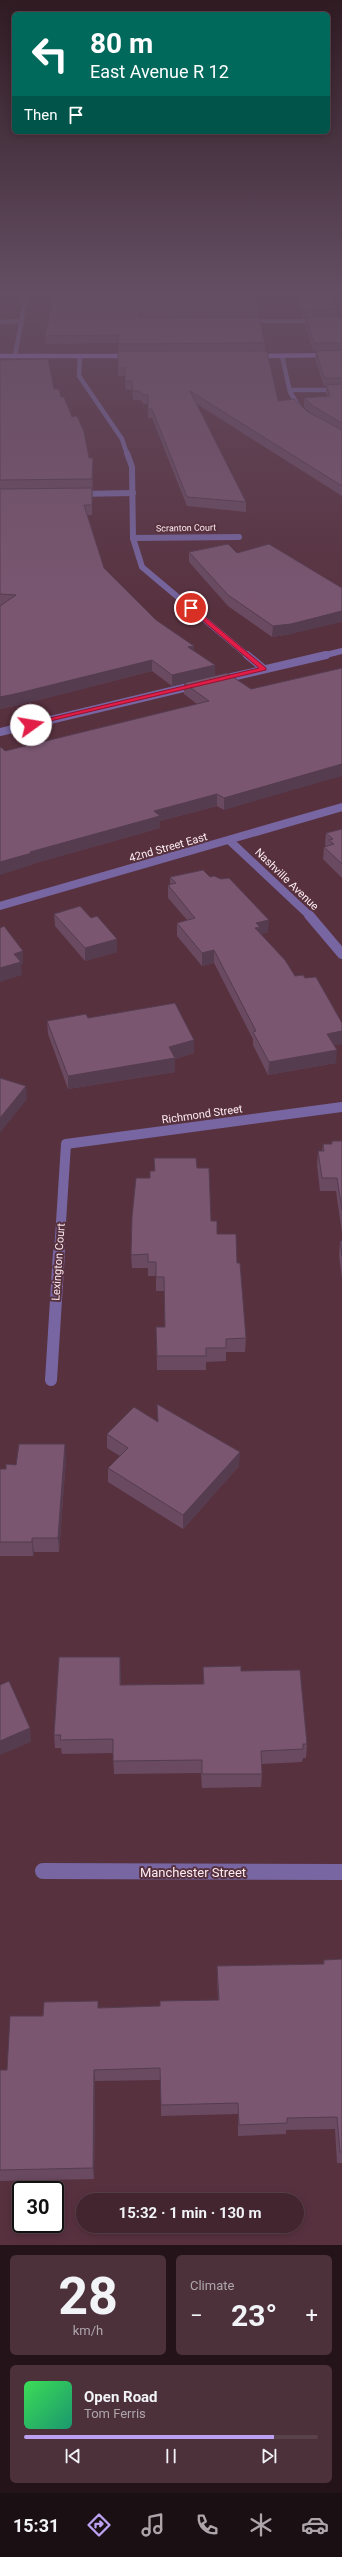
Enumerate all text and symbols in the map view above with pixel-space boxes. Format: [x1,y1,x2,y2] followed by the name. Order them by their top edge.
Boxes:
[90,27,153,60] text: 80 m
[24,28,76,80] icon: left
[90,61,229,82] text: East Avenue R 12
[65,104,87,126] icon: arrive
[24,106,57,124] text: Then
[156,522,216,534] street label: Scranton Court
[174,591,208,625] pin
[180,597,202,619] icon: arrive
[10,704,52,746] position arrow
[128,830,209,865] street label: 42nd Street East
[252,846,321,913] street label: Nashville Avenue
[161,1102,244,1127] street label: Richmond Street
[49,1222,68,1301] street label: Lexington Court
[140,1865,246,1880] street label: Manchester Street
[12,2181,64,2233] speed limit sign: 30
[119,2204,261,2222] text: 15:32 · 1 min · 130 m
[58,2266,118,2327] text: 28
[190,2278,234,2293] text: Climate
[231,2298,277,2333] text: 23°
[190,2303,203,2328] text: −
[306,2303,318,2328] text: +
[73,2323,103,2338] text: km/h
[84,2388,158,2406] text: Open Road
[84,2406,146,2421] text: Tom Ferris
[62,2445,84,2467] icon: previous
[160,2445,182,2467] icon: pause
[258,2445,280,2467] icon: next
[85,2511,113,2539] icon: directions
[139,2511,167,2539] icon: music
[193,2511,221,2539] icon: phone
[247,2511,275,2539] icon: climate
[301,2511,329,2539] icon: car
[13,2515,59,2536] text: 15:31

